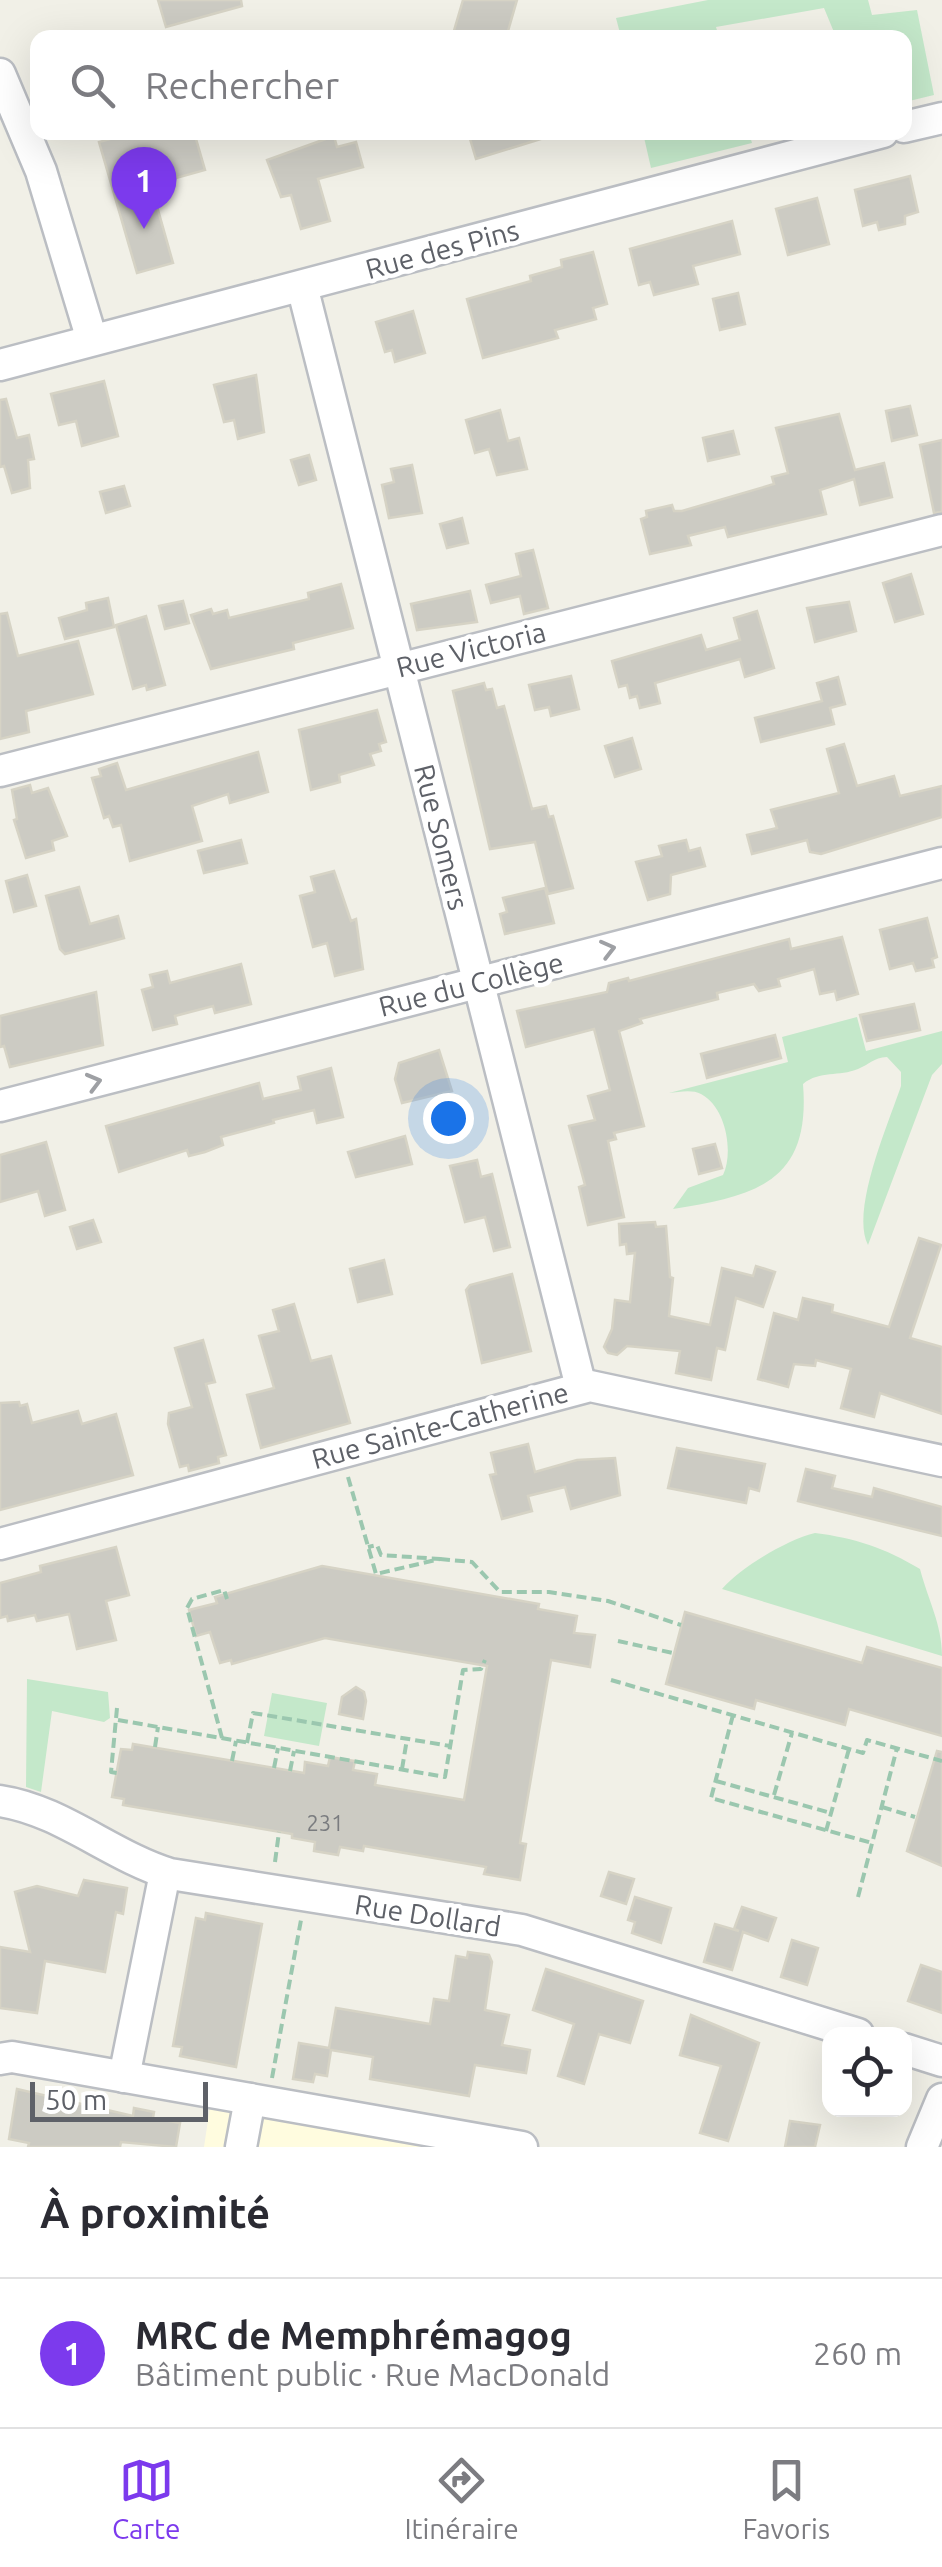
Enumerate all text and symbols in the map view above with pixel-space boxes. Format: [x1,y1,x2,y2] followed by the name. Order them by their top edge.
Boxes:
[30,30,912,140] search box
[65,58,120,113] icon: search
[145,64,339,106] text: Rechercher
[112,146,176,229] pin: 1
[362,214,522,284] street label: Rue des Pins
[393,615,549,683] street label: Rue Victoria
[409,761,475,913] street label: Rue Somers
[599,940,616,961] one-way arrow
[375,946,567,1022] street label: Rue du Collège
[85,1072,102,1093] one-way arrow
[423,1093,474,1144] your location
[308,1376,572,1474] street label: Rue Sainte-Catherine
[306,1810,344,1835] house number: 231
[353,1888,503,1942] street label: Rue Dollard
[822,2027,912,2117] map controls
[822,2027,912,2117] button: locate
[30,2077,208,2122] scale bar
[45,2084,107,2115] text: 50 m
[40,2189,270,2236] text: À proximité
[135,2314,572,2356] text: MRC de Memphrémagog
[63,2335,82,2371] text: 1
[813,2335,902,2371] text: 260 m
[135,2356,610,2392] text: Bâtiment public · Rue MacDonald
[112,2453,181,2544] tab: Carte
[404,2453,519,2544] tab: Itinéraire
[742,2453,830,2544] tab: Favoris

